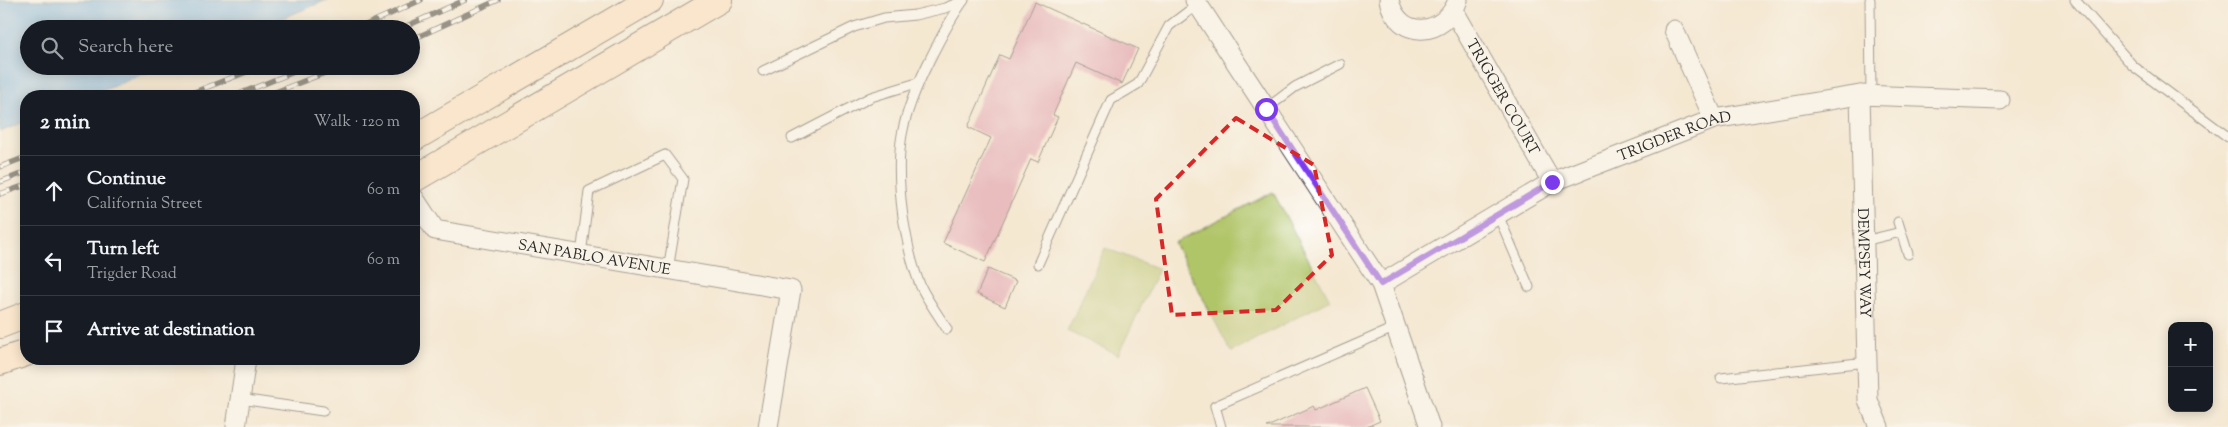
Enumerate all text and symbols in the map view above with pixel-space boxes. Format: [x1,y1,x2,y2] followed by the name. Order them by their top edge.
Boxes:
[20,20,420,75] search box
[38,34,66,62] icon: search
[78,34,173,61] text: Search here
[1460,36,1544,160] street label: TRIGGER COURT
[1255,98,1278,121] route start
[1615,107,1733,167] street label: TRIGDER ROAD
[40,108,90,138] text: 2 min
[314,111,400,134] text: Walk · 120 m
[87,166,166,193] text: Continue
[1541,171,1564,194] route end
[40,177,68,205] icon: ahead
[367,179,400,202] text: 60 m
[87,193,202,216] text: California Street
[1851,208,1875,319] street label: DEMPSEY WAY
[516,235,672,282] street label: SAN PABLO AVENUE
[87,236,159,263] text: Turn left
[40,247,68,275] icon: left
[367,249,400,272] text: 60 m
[87,263,177,286] text: Trigder Road
[40,317,68,345] icon: arrive
[87,317,255,344] text: Arrive at destination
[2168,322,2213,412] map controls
[2168,322,2213,367] button: +
[2168,367,2213,412] button: −

